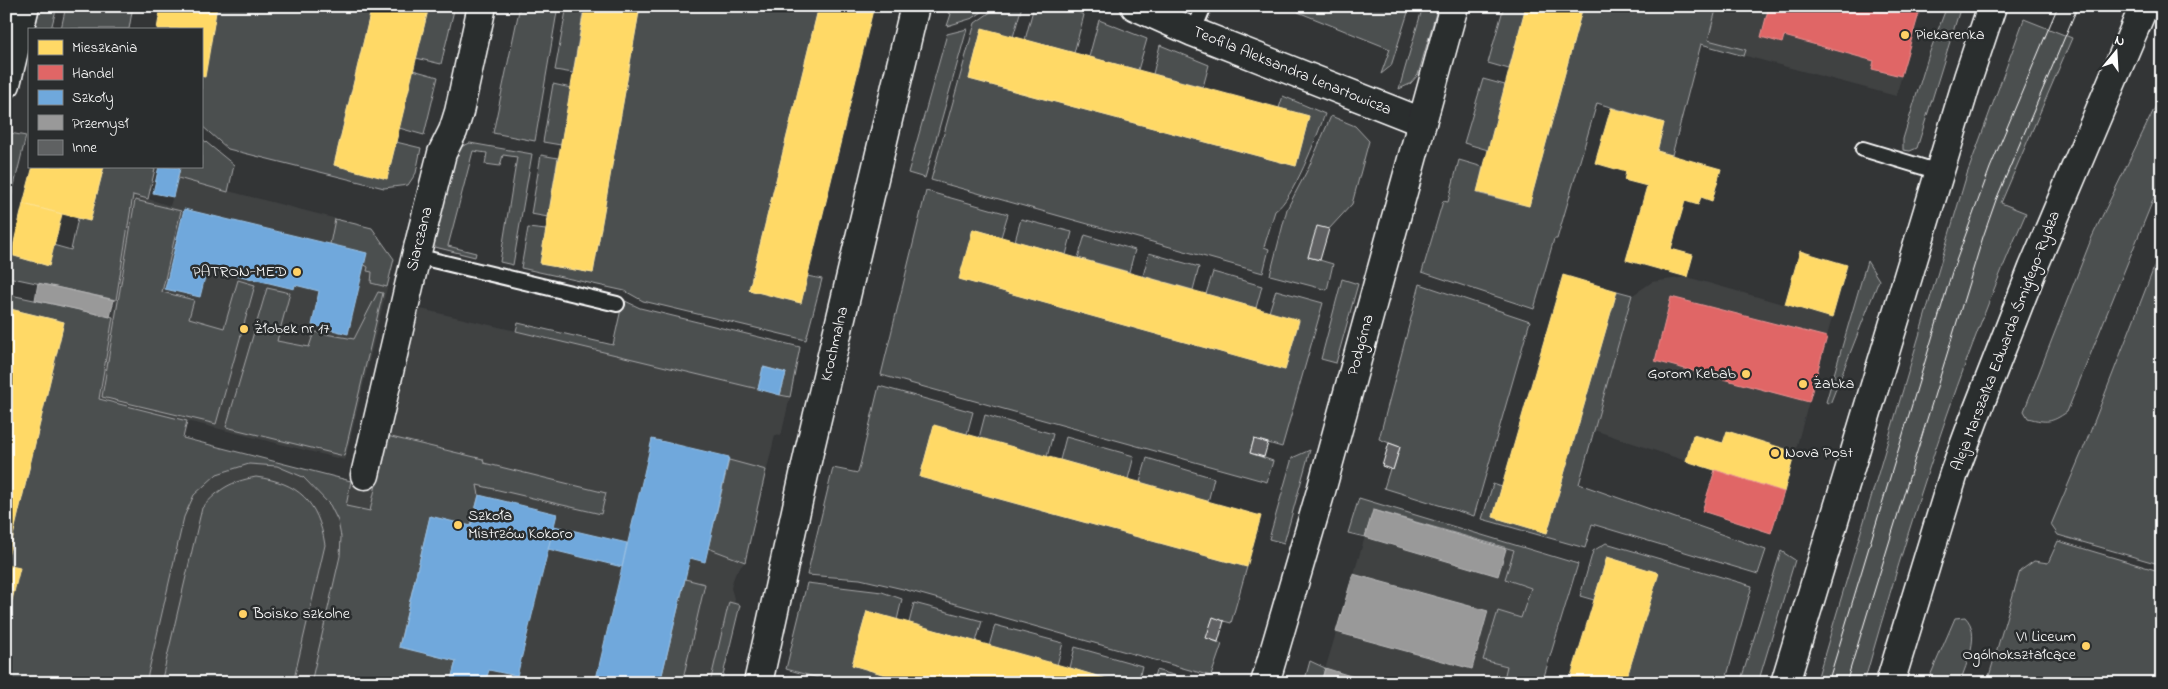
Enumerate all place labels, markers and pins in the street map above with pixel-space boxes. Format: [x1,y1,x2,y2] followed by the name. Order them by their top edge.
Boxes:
[1915,23,1985,47] place label: Piekarenka
[1899,29,1911,41] marker: Piekarenka
[192,260,287,284] place label: PATRON-MED
[291,266,303,278] marker: PATRON-MED
[254,317,330,341] place label: Żłobek nr 17
[238,323,250,335] marker: Żłobek nr 17
[1647,362,1737,386] place label: Gorom Kebab
[1740,368,1752,380] marker: Gorom Kebab
[1813,372,1854,396] place label: Żabka
[1797,378,1809,390] marker: Żabka
[1785,441,1854,465] place label: Nova Post
[1769,447,1781,459] marker: Nova Post
[468,504,573,546] place label: Szkoła Mistrzów Kokoro
[452,519,464,531] marker: Szkoła Mistrzów Kokoro
[252,602,351,626] place label: Boisko szkolne
[237,608,249,620] marker: Boisko szkolne
[1963,625,2077,667] place label: VI Liceum Ogólnokształcące
[2080,640,2092,652] marker: VI Liceum Ogólnokształcące

